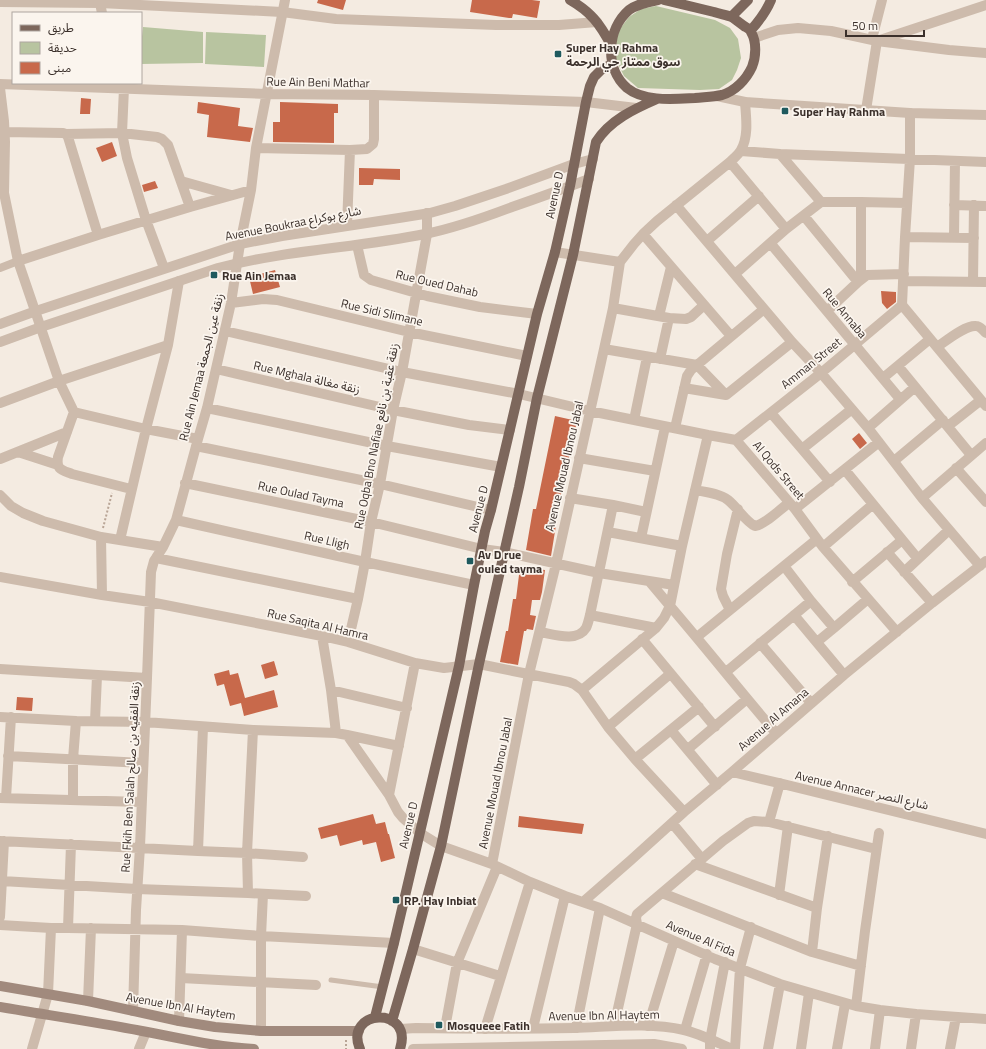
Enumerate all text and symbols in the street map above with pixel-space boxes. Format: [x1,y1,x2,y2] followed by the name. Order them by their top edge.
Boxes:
[12,12,142,84] legend
[846,12,924,38] scale bar
[852,16,878,35] text: 50 m
[48,18,74,37] text: طريق
[48,38,77,57] text: حديقة
[566,38,680,71] place label: Super Hay Rahma سوق ممتاز حي الرحمة
[553,49,563,59] marker: Super Hay Rahma سوق ممتاز حي الرحمة
[48,58,71,77] text: مبنى
[266,72,370,92] street label: Rue Ain Beni Mathar
[793,102,885,121] place label: Super Hay Rahma
[780,106,790,116] marker: Super Hay Rahma
[540,169,568,220] street label: Avenue D
[223,200,363,246] street label: Avenue Boukraa شارع بوكراع
[394,264,480,302] street label: Rue Oued Dahab
[222,266,296,285] place label: Rue Ain Jemaa
[209,270,219,280] marker: Rue Ain Jemaa
[818,284,872,342] street label: Rue Annaba
[173,291,229,443] street label: Rue Ain Jemaa زنقة عين الجمعة
[339,293,425,331] street label: Rue Sidi Slimane
[777,332,846,393] street label: Amman Street
[349,341,403,531] street label: Rue Oqba Bno Nafiae زنقة عقبة بن نافع
[252,355,362,399] street label: Rue Mghala زنقة مغالة
[540,399,588,533] street label: Avenue Mouad Ibnou Jabal
[748,436,810,504] street label: Al Qods Street
[256,476,346,512] street label: Rue Oulad Tayma
[463,483,493,535] street label: Avenue D
[302,526,352,554] street label: Rue Lligh
[478,545,542,578] place label: Av D rue ouled tayma
[465,556,475,566] marker: Av D rue ouled tayma
[265,603,371,645] street label: Rue Saqita Al Hamra
[116,681,144,873] street label: Rue Fkih Ben Salah زنقة الفقيه بن صالح
[733,683,813,755] street label: Avenue Al Amana
[473,716,517,850] street label: Avenue Mouad Ibnou Jabal
[793,765,931,815] street label: Avenue Annacer شارع النصر
[393,799,423,850] street label: Avenue D
[404,891,477,910] place label: RP. Hay Inbiat
[391,895,401,905] marker: RP. Hay Inbiat
[663,915,739,961] street label: Avenue Al Fida
[125,987,237,1025] street label: Avenue Ibn Al Haytem
[548,1005,660,1025] street label: Avenue Ibn Al Haytem
[447,1016,530,1035] place label: Mosqueee Fatih
[434,1020,444,1030] marker: Mosqueee Fatih

